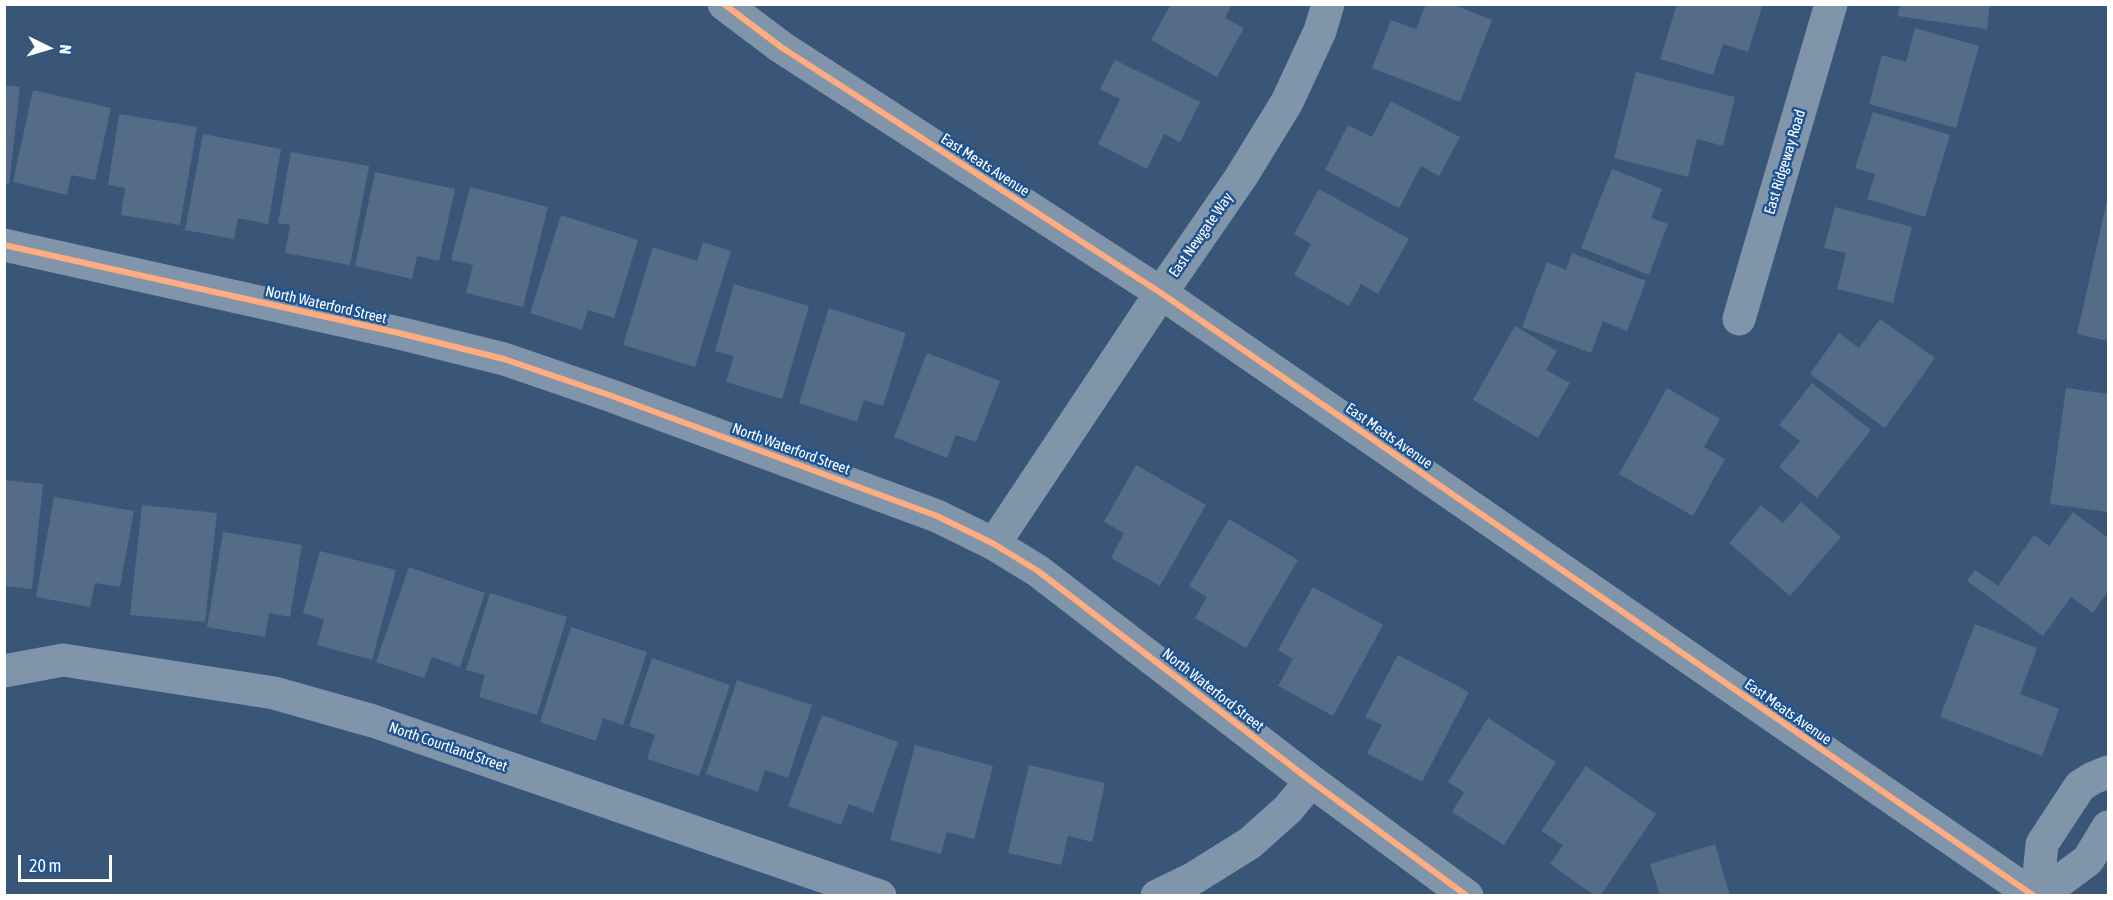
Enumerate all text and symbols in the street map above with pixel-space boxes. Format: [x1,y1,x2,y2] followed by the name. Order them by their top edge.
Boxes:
[18,18,78,78] north arrow
[57,44,75,55] text: N
[1761,107,1809,217] street label: East Ridgeway Road
[937,130,1033,200] street label: East Meats Avenue
[1165,189,1237,281] street label: East Newgate Way
[263,282,389,328] street label: North Waterford Street
[1342,399,1436,473] street label: East Meats Avenue
[730,419,852,479] street label: North Waterford Street
[1159,645,1267,735] street label: North Waterford Street
[1741,675,1835,749] street label: East Meats Avenue
[387,718,509,776] street label: North Courtland Street
[21,843,116,881] scale bar
[29,855,61,876] text: 20 m

